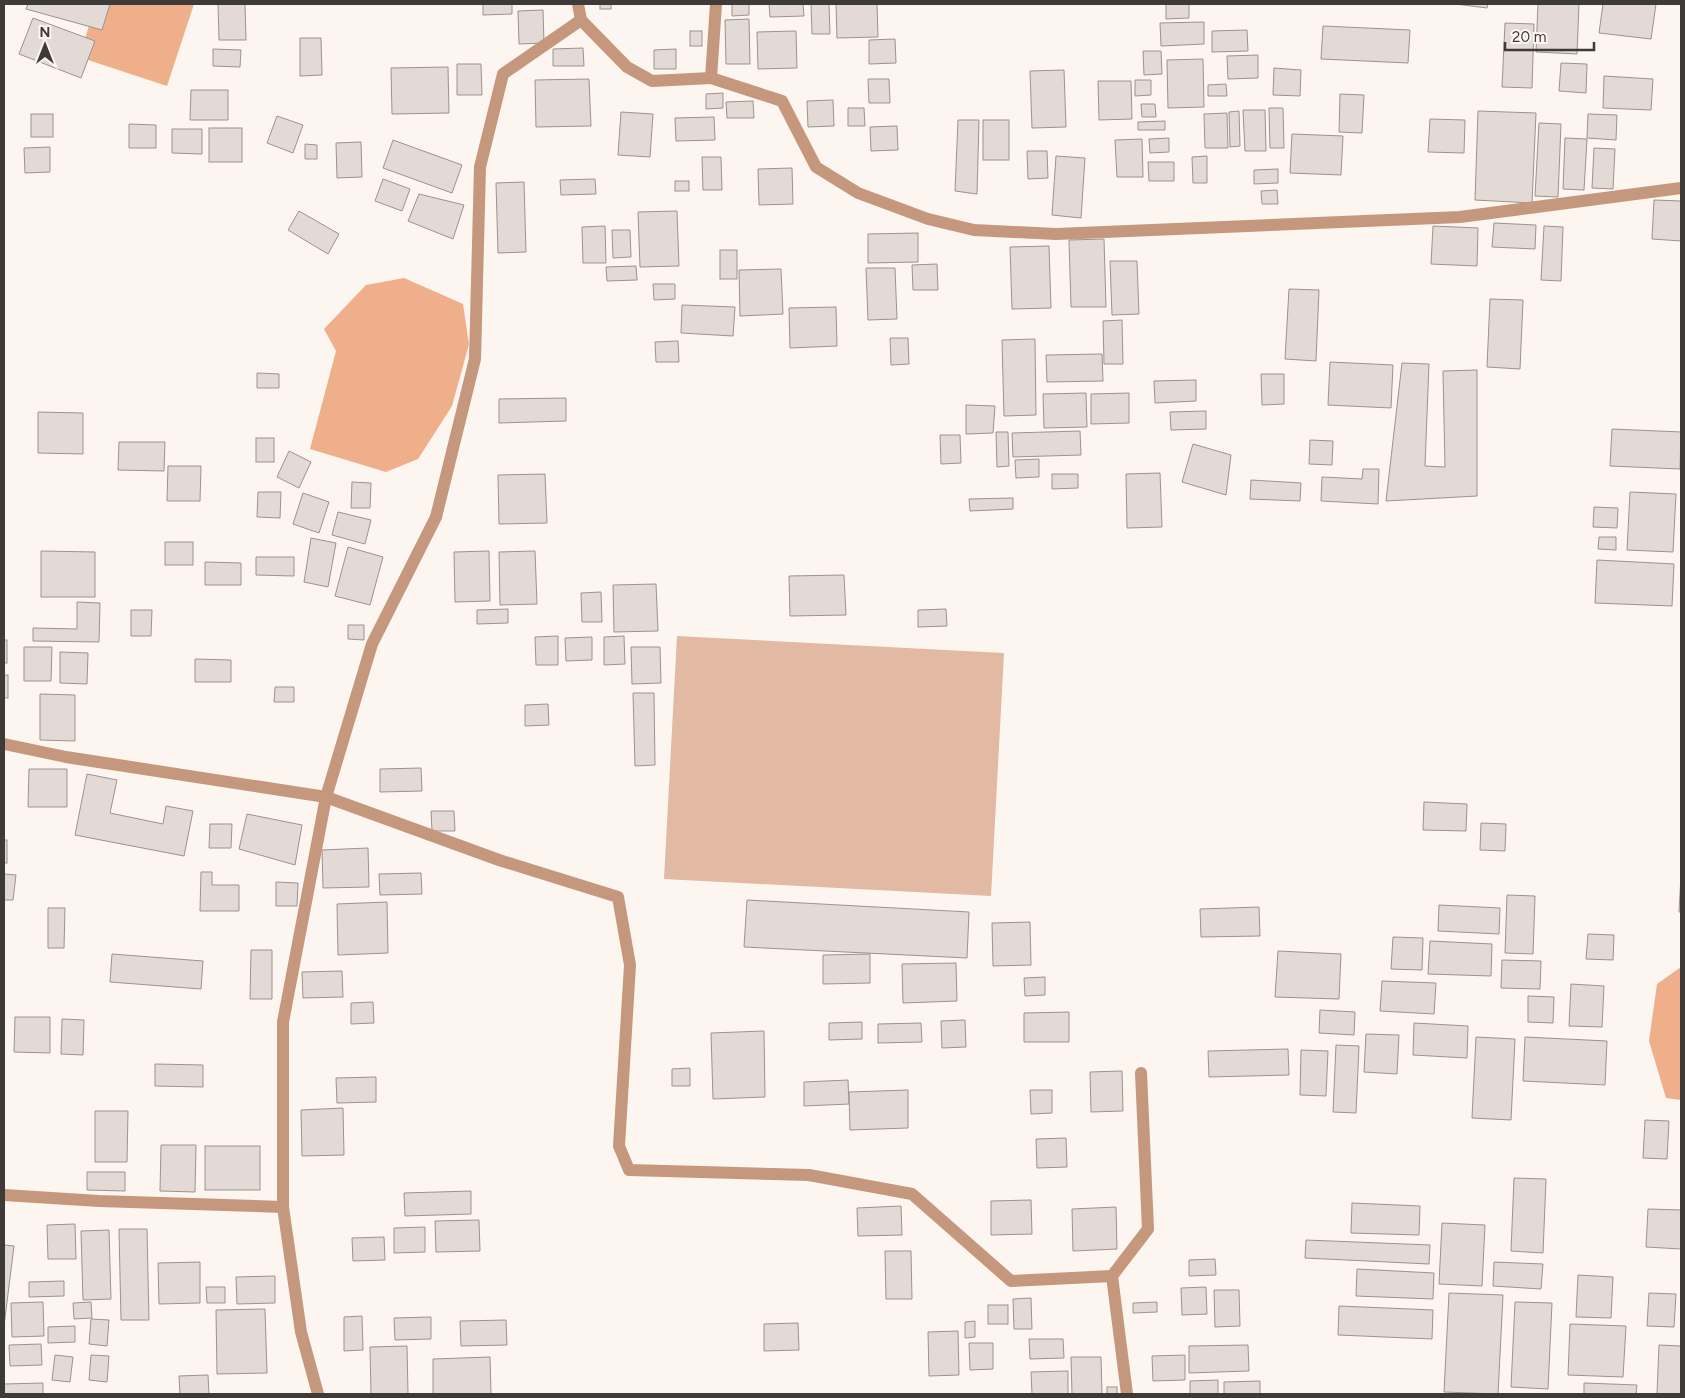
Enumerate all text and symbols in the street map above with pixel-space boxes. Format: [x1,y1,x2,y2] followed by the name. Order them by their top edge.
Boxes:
[20,20,70,70] north arrow
[1505,20,1594,52] scale bar
[40,24,50,41] text: N
[1512,28,1546,46] text: 20 m

